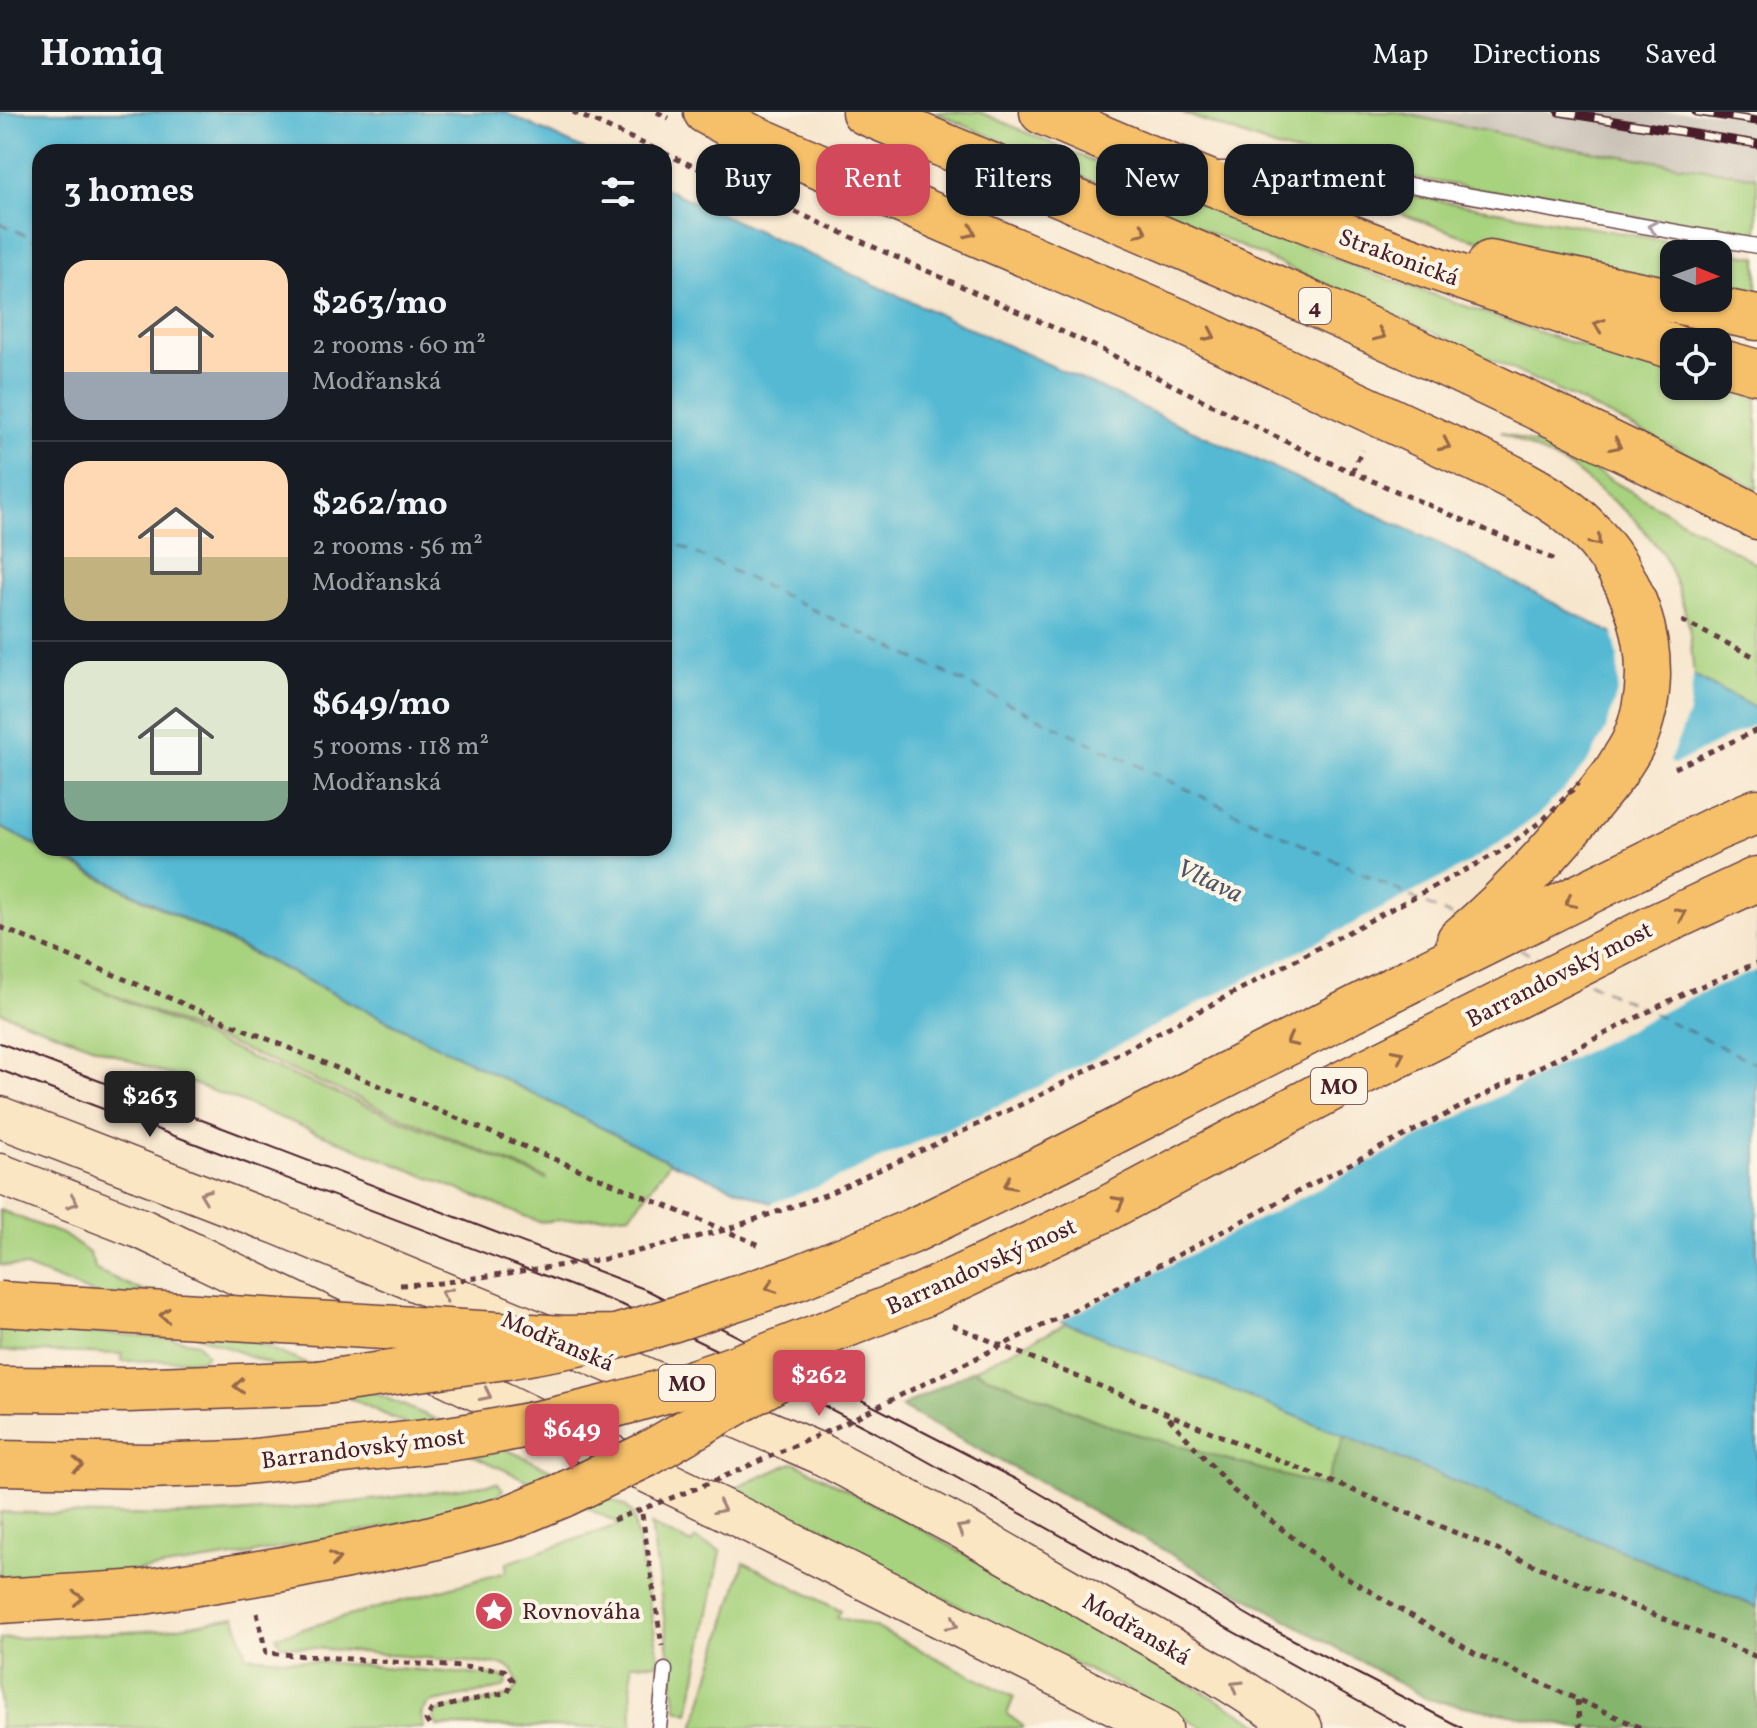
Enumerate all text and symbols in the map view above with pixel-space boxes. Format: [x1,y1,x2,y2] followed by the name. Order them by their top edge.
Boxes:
[40,29,163,82] text: Homiq
[1373,36,1429,75] text: Map
[1473,36,1601,75] text: Directions
[1645,36,1717,75] text: Saved
[696,144,800,216] chip: Buy
[816,144,930,216] chip: Rent
[946,144,1080,216] chip: Filters
[1096,144,1208,216] chip: New
[1224,144,1414,216] chip: Apartment
[64,169,194,216] text: 3 homes
[596,170,640,214] icon: filters
[1646,219,1660,236] one-way arrow
[1134,221,1148,237] one-way arrow
[1333,221,1463,296] street label: Strakonická
[963,222,978,238] one-way arrow
[1660,240,1732,312] north arrow
[1660,240,1732,400] map controls
[312,281,447,328] text: $263/mo
[1299,288,1331,324] road number: 4
[128,292,224,388] icon: home
[1593,318,1607,334] one-way arrow
[1202,325,1216,341] one-way arrow
[1372,325,1387,341] one-way arrow
[312,328,486,364] text: 2 rooms · 60 m²
[1660,328,1732,400] button: locate
[312,364,442,400] text: Modřanská
[1437,435,1452,451] one-way arrow
[1607,435,1622,451] one-way arrow
[312,482,448,529] text: $262/mo
[128,493,224,589] icon: home
[312,529,483,565] text: 2 rooms · 56 m²
[1586,531,1601,546] one-way arrow
[312,565,442,601] text: Modřanská
[312,682,450,729] text: $649/mo
[128,693,224,789] icon: home
[312,729,489,765] text: 5 rooms · 118 m²
[312,765,442,801] text: Modřanská
[1170,851,1248,913] water label: Vltava
[1563,892,1578,907] one-way arrow
[1673,908,1688,924] one-way arrow
[1461,914,1659,1037] street label: Barrandovský most
[1285,1032,1300,1047] one-way arrow
[1390,1050,1405,1065] one-way arrow
[1311,1068,1367,1104] road number: MO
[103,1071,197,1139] pin: $263
[122,1079,178,1115] text: $263
[1003,1174,1018,1190] one-way arrow
[199,1188,213,1205] one-way arrow
[65,1192,79,1209] one-way arrow
[1111,1197,1126,1212] one-way arrow
[881,1211,1082,1325] street label: Barrandovský most
[765,1277,779,1293] one-way arrow
[440,1287,454,1303] one-way arrow
[495,1304,619,1382] street label: Modřanská
[159,1307,172,1324] one-way arrow
[772,1350,866,1418] pin: $262
[791,1358,847,1394] text: $262
[659,1365,715,1401] road number: MO
[232,1378,245,1395] one-way arrow
[478,1385,492,1401] one-way arrow
[525,1404,619,1472] pin: $649
[543,1412,601,1448] text: $649
[259,1421,467,1479] street label: Barrandovský most
[72,1456,85,1474] one-way arrow
[712,1498,727,1513] one-way arrow
[956,1523,971,1538] one-way arrow
[327,1551,341,1568] one-way arrow
[1076,1586,1196,1675] street label: Modřanská
[72,1590,85,1607] one-way arrow
[473,1590,515,1632] place icon: Rovnováha
[522,1596,641,1630] place label: Rovnováha
[944,1614,959,1629] one-way arrow
[1230,1681,1245,1696] one-way arrow

